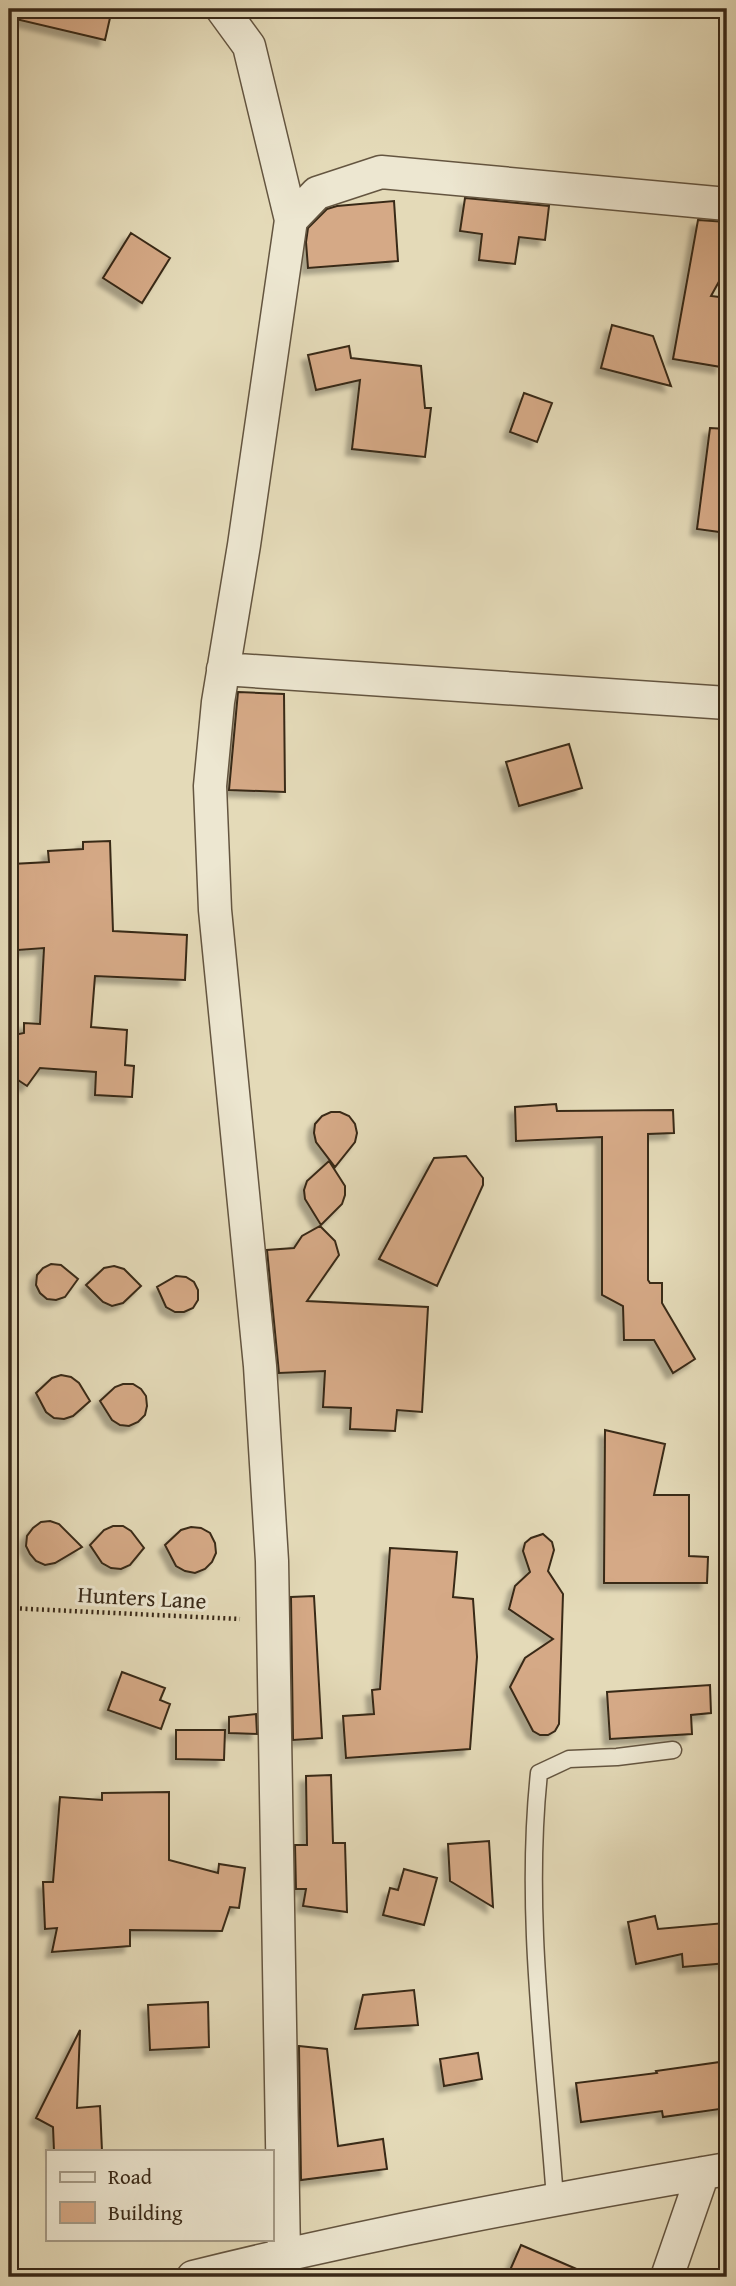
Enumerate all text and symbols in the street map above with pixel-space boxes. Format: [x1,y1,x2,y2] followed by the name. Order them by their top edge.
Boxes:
[77,1577,207,1617] street label: Hunters Lane
[46,2150,273,2240] legend
[108,2161,153,2192] text: Road
[108,2197,183,2228] text: Building

